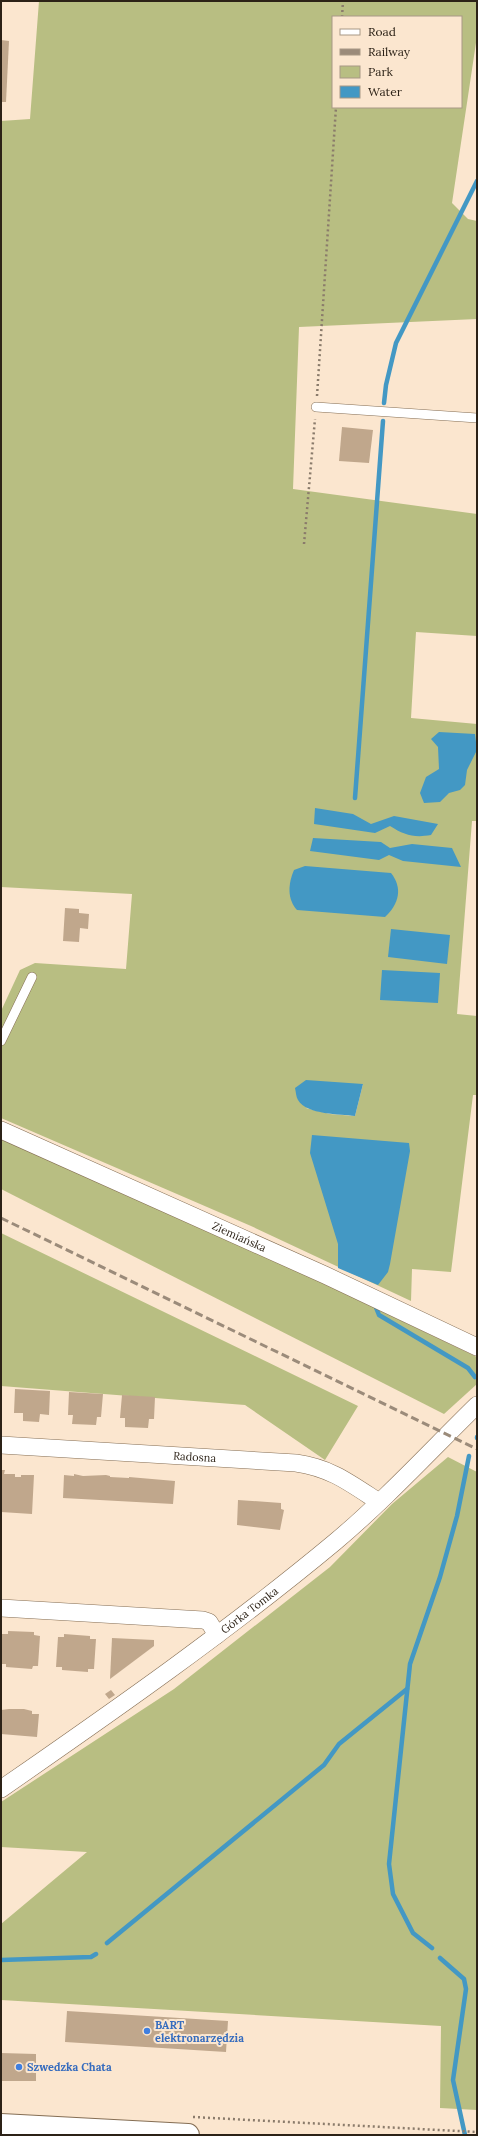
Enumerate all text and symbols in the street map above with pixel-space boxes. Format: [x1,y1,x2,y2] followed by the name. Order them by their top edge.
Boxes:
[332,16,462,108] legend
[368,24,396,39] text: Road
[368,44,411,59] text: Railway
[368,64,394,79] text: Park
[368,84,403,99] text: Water
[210,1218,269,1255] street label: Ziemiańska
[173,1449,217,1465] street label: Radosna
[218,1584,281,1637] street label: Górka Tomka
[155,2018,244,2045] place label: BART elektronarzędzia
[142,2026,152,2036] marker: BART elektronarzędzia
[27,2060,112,2074] place label: Szwedzka Chata
[14,2062,24,2072] marker: Szwedzka Chata

